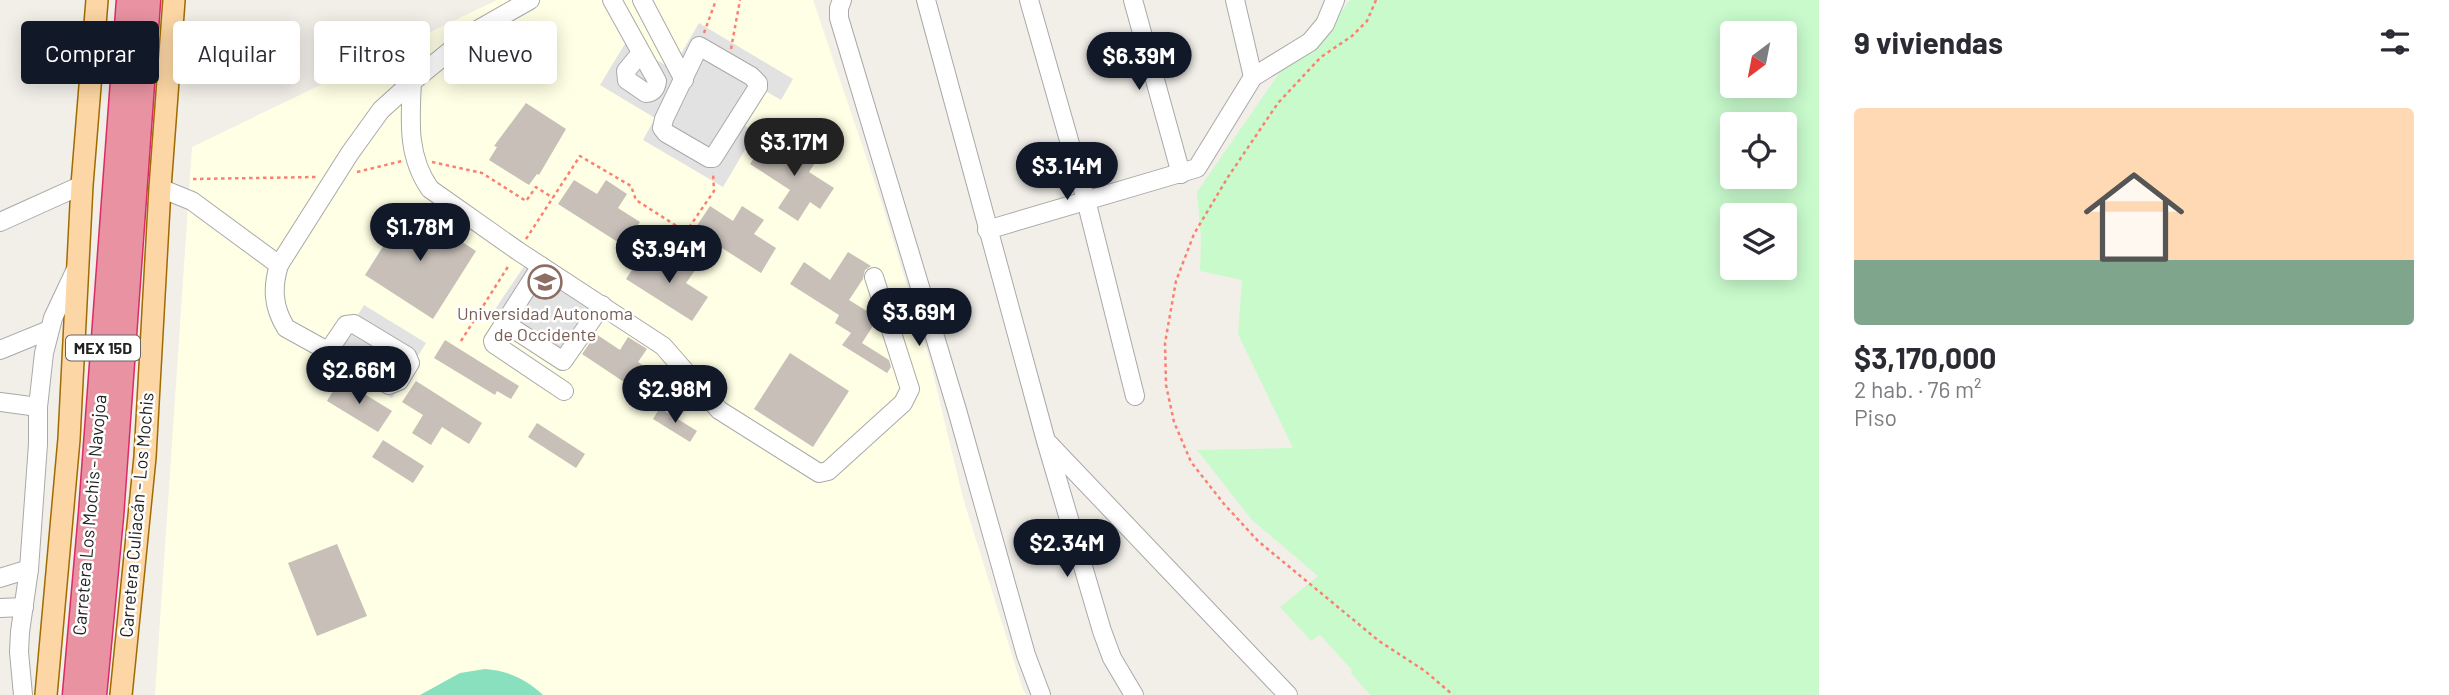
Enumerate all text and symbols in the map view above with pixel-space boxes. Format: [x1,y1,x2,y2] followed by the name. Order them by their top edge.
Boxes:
[21,21,159,84] chip: Comprar
[173,21,300,84] chip: Alquilar
[314,21,430,84] chip: Filtros
[444,21,557,84] chip: Nuevo
[1720,21,1797,98] north arrow
[1720,21,1797,280] map controls
[2376,23,2414,61] icon: filters
[1854,24,2003,60] text: 9 viviendas
[1082,32,1196,92] pin: $6.39M
[1103,41,1175,69] text: $6.39M
[1720,112,1797,189] button: locate
[737,118,851,178] pin: $3.17M
[760,127,828,155] text: $3.17M
[1010,142,1124,202] pin: $3.14M
[1032,151,1102,179] text: $3.14M
[2071,154,2197,280] icon: home
[1720,203,1797,280] button: layers
[363,204,477,263] pin: $1.78M
[386,212,454,240] text: $1.78M
[612,226,726,285] pin: $3.94M
[632,234,706,262] text: $3.94M
[526,263,564,301] school or university icon: Universidad Autonoma de Occidente
[862,288,976,348] pin: $3.69M
[883,297,955,325] text: $3.69M
[457,302,633,345] place label: Universidad Autonoma de Occidente
[66,336,140,360] road number: MEX 15D
[1854,339,1996,375] text: $3,170,000
[302,346,416,406] pin: $2.66M
[322,355,396,383] text: $2.66M
[618,366,732,425] pin: $2.98M
[638,374,712,402] text: $2.98M
[1854,375,1981,403] text: 2 hab. · 76 m²
[114,391,158,638] street label: Carretera Culiacán - Los Mochis
[68,393,111,636] street label: Carretera Los Mochis - Navojoa
[1854,403,1897,431] text: Piso
[1010,520,1124,579] pin: $2.34M
[1029,528,1105,556] text: $2.34M

